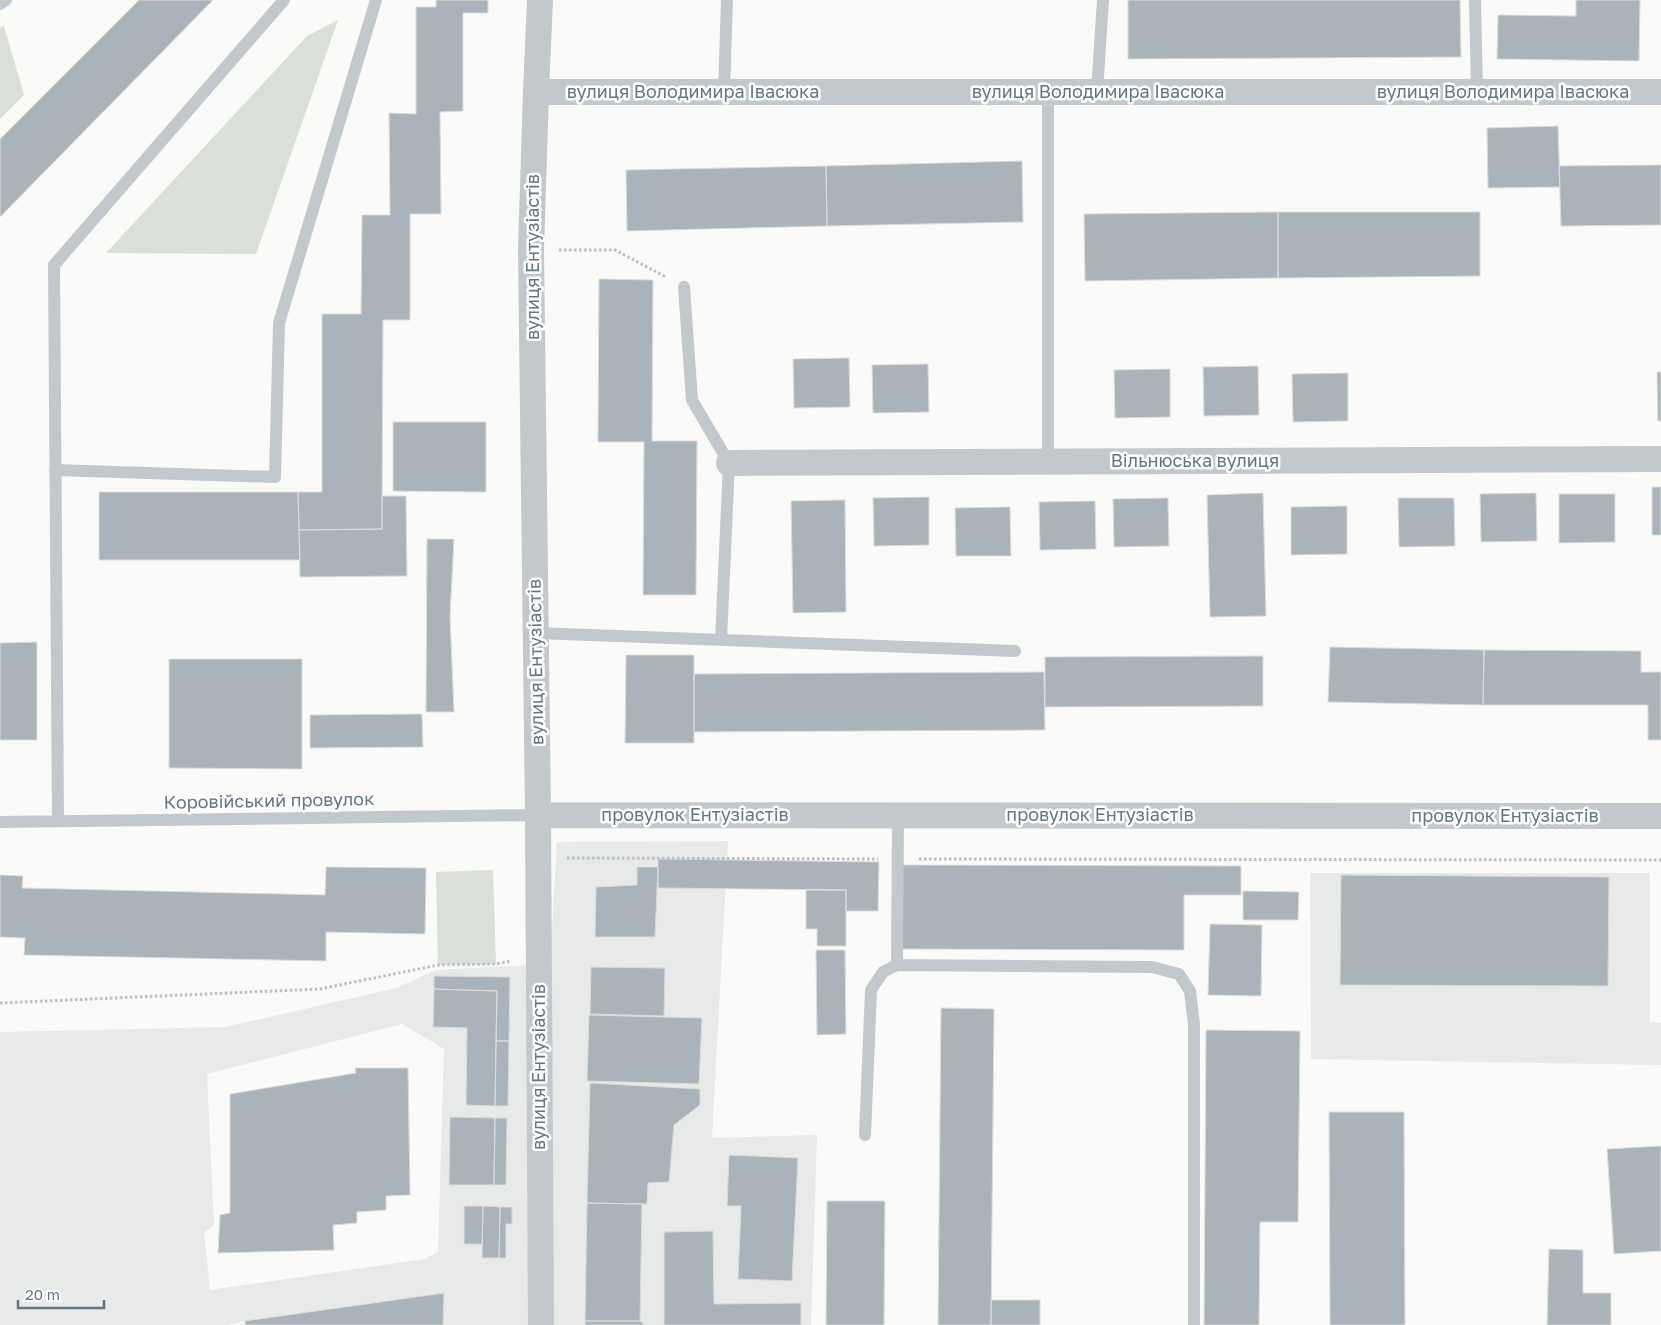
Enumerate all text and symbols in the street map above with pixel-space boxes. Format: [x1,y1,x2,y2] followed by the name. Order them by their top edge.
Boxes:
[567,80,819,102] street label: вулиця Володимира Івасюка
[972,80,1224,102] street label: вулиця Володимира Івасюка
[1377,80,1629,102] street label: вулиця Володимира Івасюка
[521,174,543,340] street label: вулиця Ентузіастів
[1111,449,1279,471] street label: Вільнюська вулиця
[523,579,547,745] street label: вулиця Ентузіастів
[163,787,375,813] street label: Коровійський провулок
[601,803,789,825] street label: провулок Ентузіастів
[1006,803,1194,825] street label: провулок Ентузіастів
[1411,804,1599,826] street label: провулок Ентузіастів
[527,984,549,1150] street label: вулиця Ентузіастів
[18,1278,104,1310] scale bar
[25,1285,60,1303] text: 20 m

